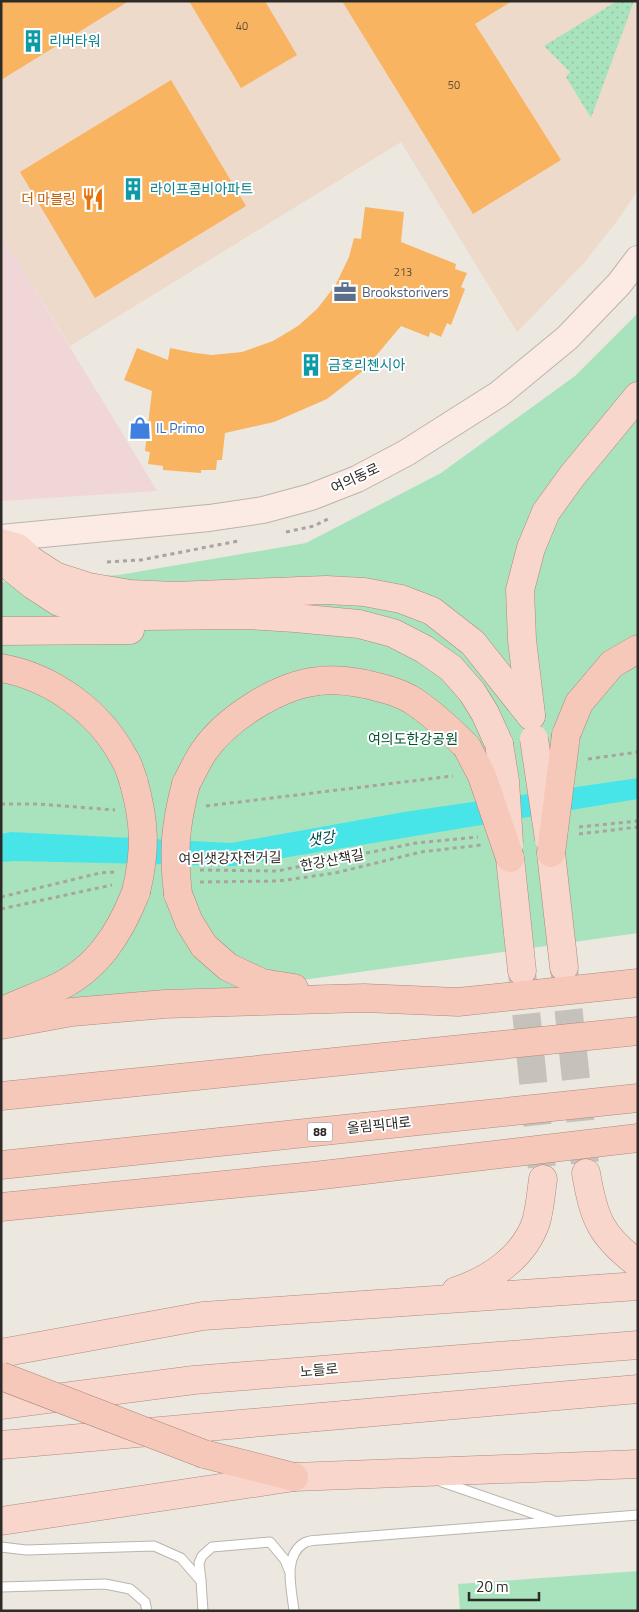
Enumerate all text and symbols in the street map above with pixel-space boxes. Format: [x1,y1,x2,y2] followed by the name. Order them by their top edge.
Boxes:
[236,18,248,34] house number: 40
[20,28,46,54] building icon: 리버타워
[49,30,101,51] place label: 리버타워
[448,77,460,93] house number: 50
[120,176,146,202] building icon: 라이프콤비아파트
[150,178,253,199] place label: 라이프콤비아파트
[80,186,106,212] restaurant icon: 더 마블링
[21,188,76,209] place label: 더 마블링
[394,264,412,280] house number: 213
[332,279,358,305] office icon: Brookstorivers
[362,281,449,302] place label: Brookstorivers
[298,352,324,378] building icon: 금호리첸시아
[328,354,405,375] place label: 금호리첸시아
[127,415,153,441] shop icon: IL Primo
[156,417,205,438] place label: IL Primo
[327,457,383,498] street label: 여의동로
[368,728,458,749] park label: 여의도한강공원
[305,825,339,852] water label: 샛강
[298,843,366,876] street label: 한강산책길
[178,846,282,869] street label: 여의샛강자전거길
[346,1111,412,1138] street label: 올림픽대로
[308,1122,332,1142] road number: 88
[299,1357,339,1382] street label: 노들로
[469,1570,539,1602] scale bar
[476,1575,509,1598] text: 20 m

